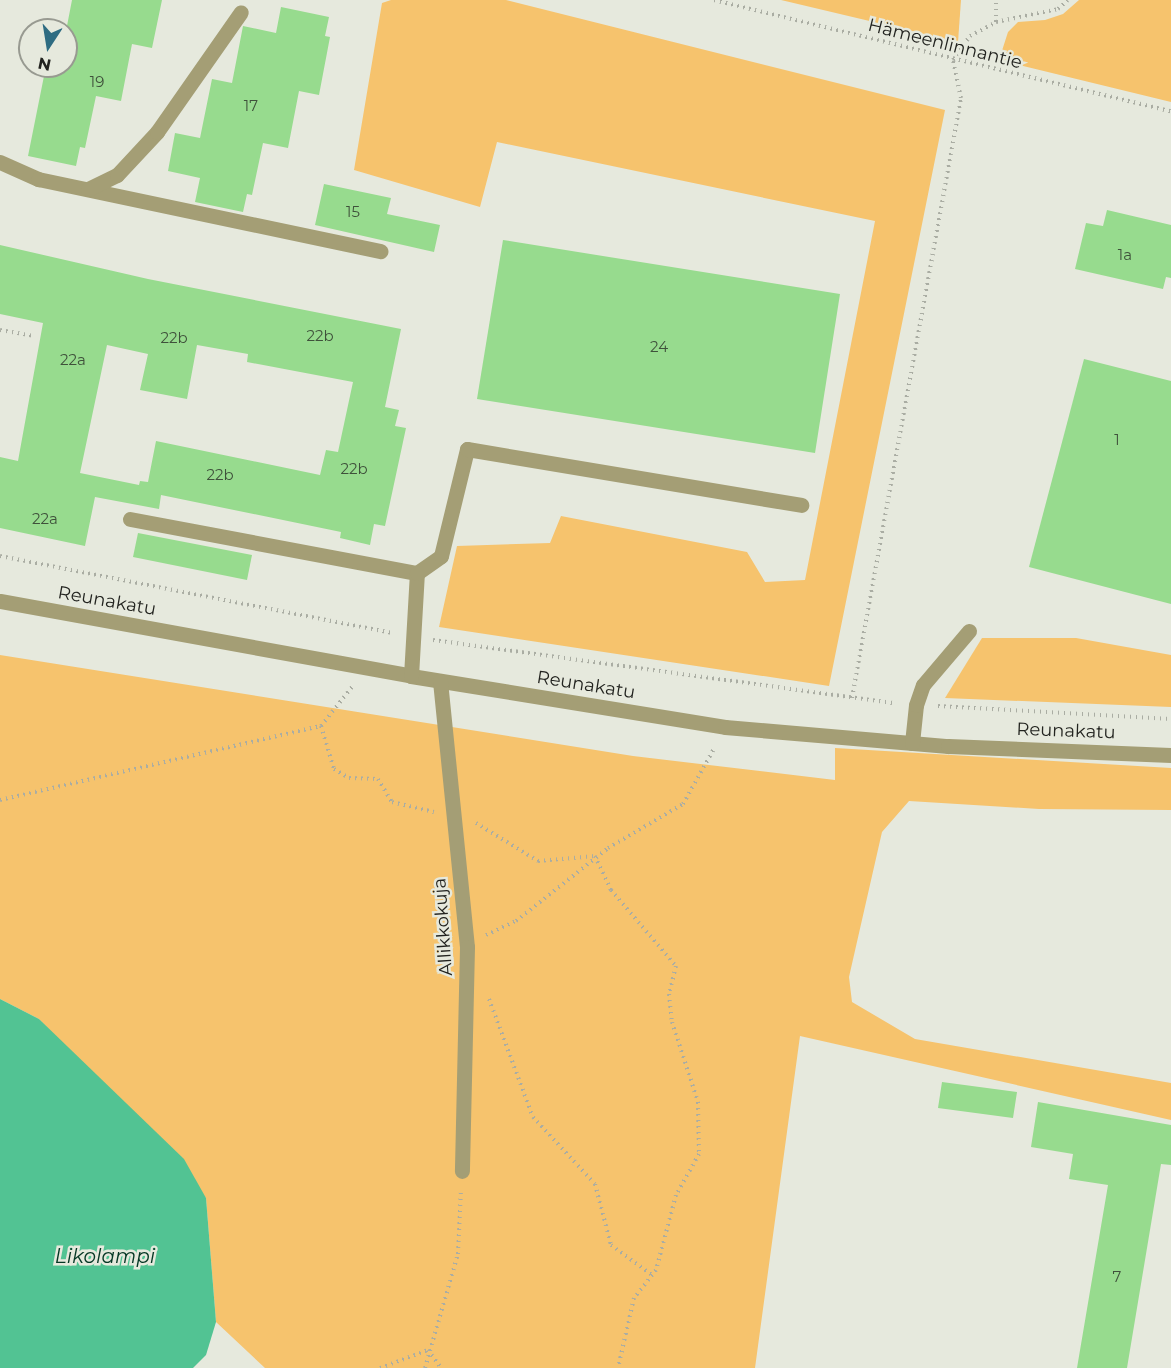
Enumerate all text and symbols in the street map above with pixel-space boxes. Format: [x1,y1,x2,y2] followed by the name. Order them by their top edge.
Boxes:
[866,14,1024,74] street label: Hämeenlinnantie
[18,18,78,78] north arrow
[36,54,53,75] text: N
[90,73,104,91] house number: 19
[244,97,258,115] house number: 17
[346,203,360,221] house number: 15
[1118,246,1132,264] house number: 1a
[306,327,334,345] house number: 22b
[160,329,188,347] house number: 22b
[650,338,668,356] house number: 24
[60,351,86,369] house number: 22a
[1114,431,1120,449] house number: 1
[340,460,368,478] house number: 22b
[206,466,234,484] house number: 22b
[32,510,58,528] house number: 22a
[56,582,158,620] street label: Reunakatu
[535,667,637,703] street label: Reunakatu
[1016,718,1116,744] street label: Reunakatu
[429,877,457,977] street label: Allikkokuja
[55,1244,155,1268] water label: Likolampi
[1113,1268,1121,1286] house number: 7

